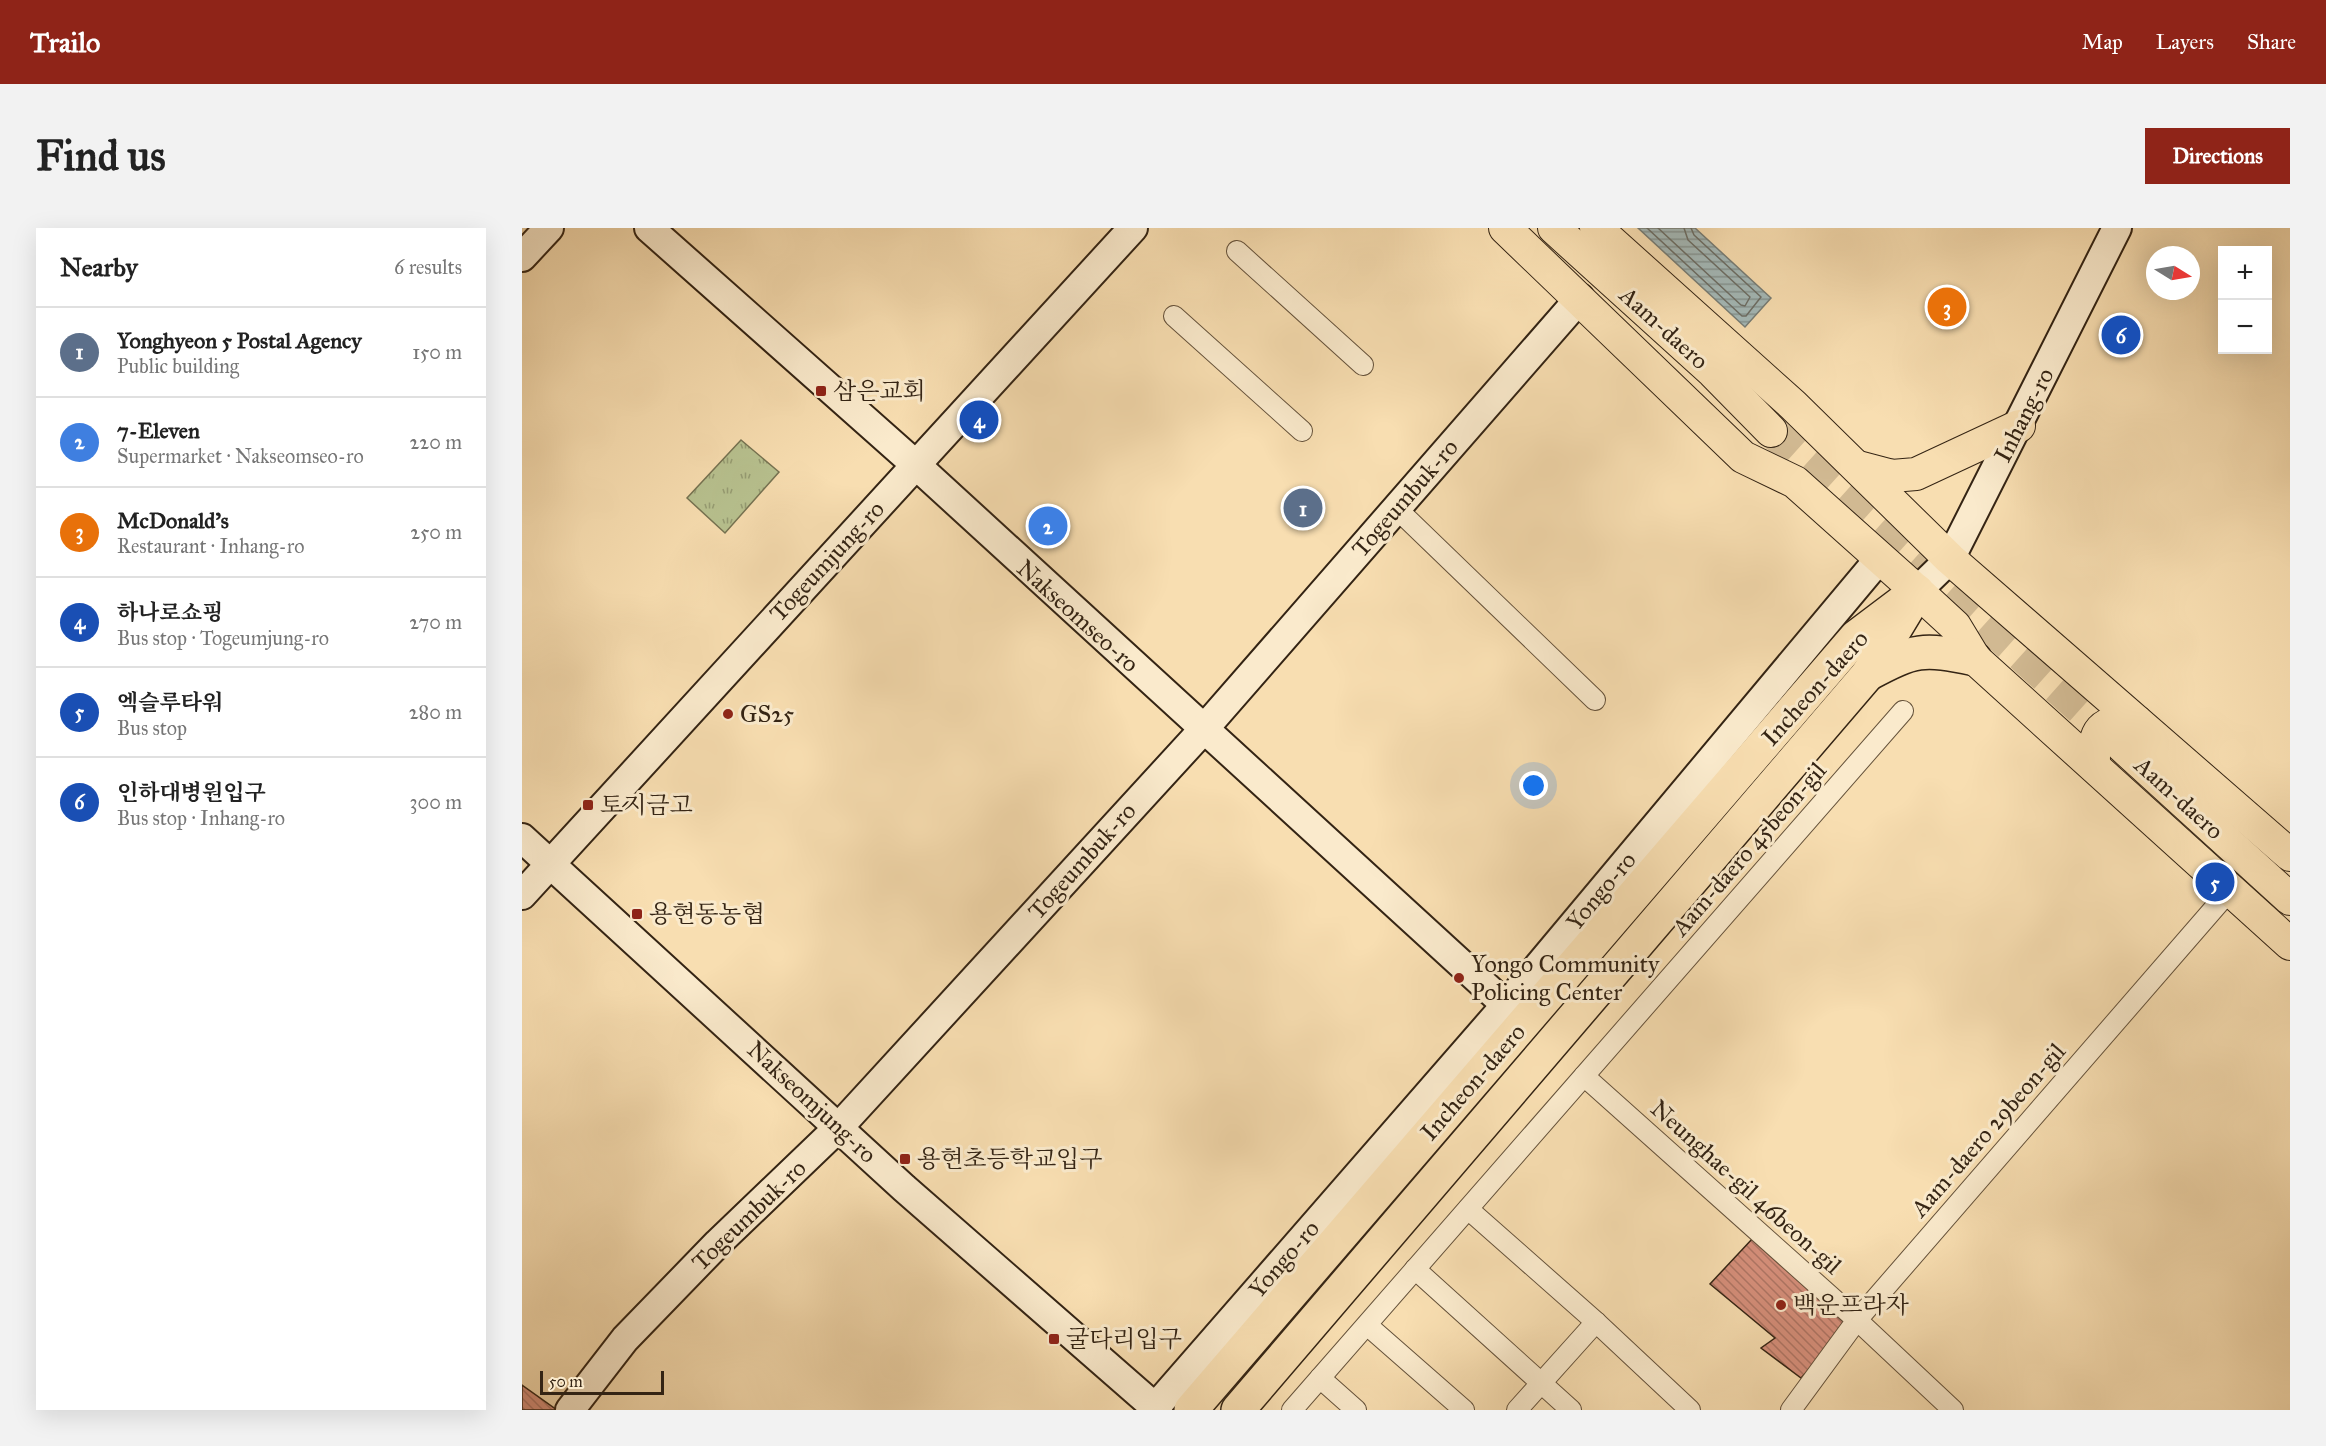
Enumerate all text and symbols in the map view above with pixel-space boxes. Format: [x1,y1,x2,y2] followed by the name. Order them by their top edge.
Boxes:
[30,25,100,60] text: Trailo
[2082,29,2123,55] text: Map
[2156,29,2214,55] text: Layers
[2247,29,2296,55] text: Share
[2145,128,2290,184] button: Directions
[36,130,166,182] text: Find us
[2146,246,2200,300] north arrow
[2218,246,2272,354] map controls
[2218,246,2272,300] button: +
[60,251,138,283] text: Nearby
[394,255,462,279] text: 6 results
[1612,279,1715,376] street label: Aam-daero
[1928,284,1966,329] pin: 3
[2218,300,2272,354] button: −
[2102,312,2140,358] pin: 6
[117,327,362,354] text: Yonghyeon 5 Postal Agency
[76,340,83,364] text: 1
[412,340,462,364] text: 150 m
[117,354,239,378] text: Public building
[1987,363,2061,467] street label: Inhang-ro
[833,376,926,406] place label: 삼은교회
[814,384,828,398] marker: 삼은교회
[960,398,998,442] pin: 4
[117,417,200,444] text: 7-Eleven
[75,430,84,454] text: 2
[410,430,462,454] text: 220 m
[1345,433,1465,563] street label: Togeumbuk-ro
[117,444,364,468] text: Supermarket · Nakseomseo-ro
[1284,486,1322,530] pin: 1
[763,494,891,628] street label: Togeumjung-ro
[1028,504,1068,548] pin: 2
[117,507,229,534] text: McDonald's
[76,520,84,544] text: 3
[410,520,462,544] text: 250 m
[117,534,304,558] text: Restaurant · Inhang-ro
[1011,553,1145,679] street label: Nakseomseo-ro
[117,599,223,626] text: 하나로쇼핑
[74,610,85,634] text: 4
[409,610,462,634] text: 270 m
[1755,624,1875,752] street label: Incheon-daero
[117,626,329,650] text: Bus stop · Togeumjung-ro
[117,689,223,716] text: 엑슬루타워
[740,699,794,729] place label: GS25
[75,700,84,724] text: 5
[409,700,462,724] text: 280 m
[721,707,735,721] marker: GS25
[117,716,187,740] text: Bus stop
[2127,749,2230,846] street label: Aam-daero
[1665,756,1833,943] street label: Aam-daero 45beon-gil
[1519,771,1548,800] your location
[117,779,266,806] text: 인하대병원입구
[74,790,85,814] text: 6
[410,790,462,814] text: 300 m
[600,790,693,820] place label: 토지금고
[1022,796,1142,926] street label: Togeumbuk-ro
[581,798,595,812] marker: 토지금고
[117,806,285,830] text: Bus stop · Inhang-ro
[1560,846,1642,936] street label: Yongo-ro
[2196,860,2234,904] pin: 5
[649,899,765,929] place label: 용현동농협
[630,907,644,921] marker: 용현동농협
[1471,949,1660,1007] place label: Yongo Community Policing Center
[1452,971,1466,985] marker: Yongo Community Policing Center
[1414,1017,1532,1147] street label: Incheon-daero
[741,1034,883,1170] street label: Nakseomjung-ro
[1904,1037,2072,1224] street label: Aam-daero 29beon-gil
[1644,1093,1848,1281] street label: Neunghae-gil 46beon-gil
[917,1144,1102,1174] place label: 용현초등학교입구
[898,1152,912,1166] marker: 용현초등학교입구
[686,1153,812,1277] street label: Togeumbuk-ro
[1242,1214,1326,1304] street label: Yongo-ro
[1793,1290,1909,1320] place label: 백운프라자
[1774,1298,1788,1312] marker: 백운프라자
[1066,1324,1182,1354] place label: 굴다리입구
[1047,1332,1061,1346] marker: 굴다리입구
[540,1368,664,1396] scale bar
[549,1372,583,1391] text: 50 m

